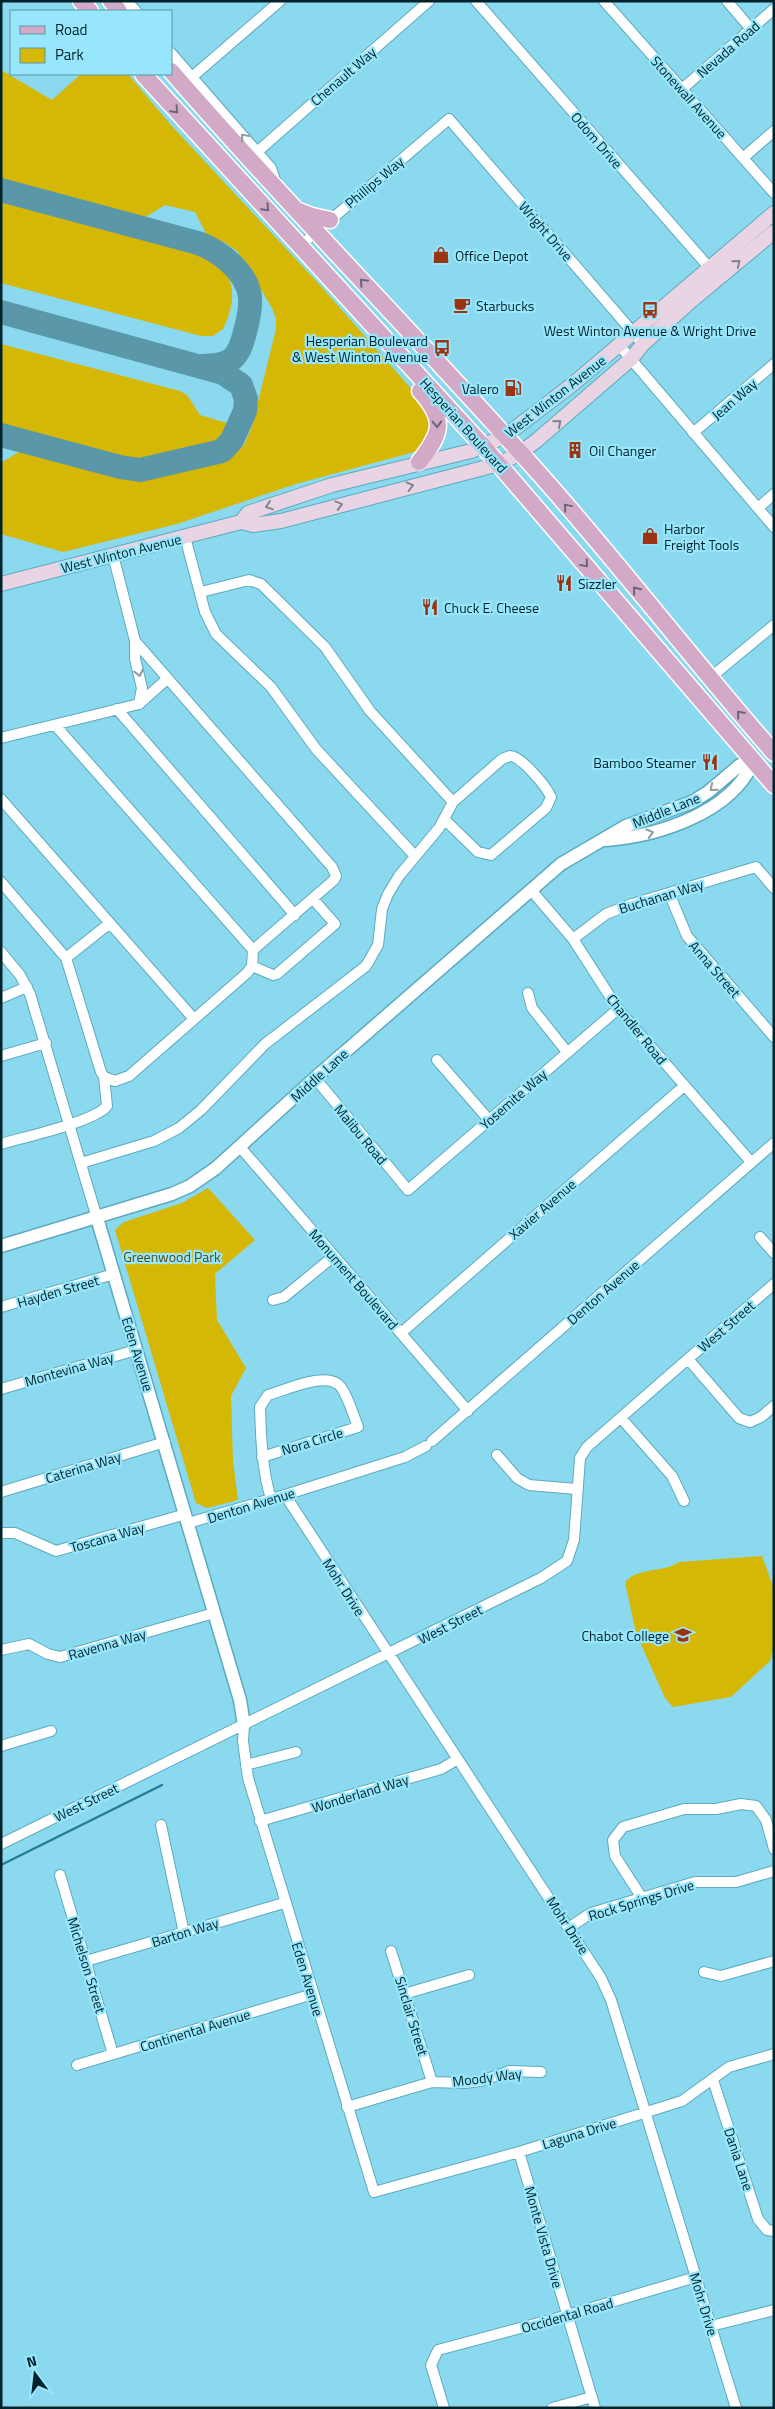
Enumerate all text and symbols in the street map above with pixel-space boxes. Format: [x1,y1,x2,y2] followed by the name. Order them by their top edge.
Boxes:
[10,10,172,75] legend
[692,16,764,82] street label: Nevada Road
[55,18,87,41] text: Road
[305,41,381,111] street label: Chenault Way
[55,43,84,66] text: Park
[646,51,732,143] street label: Stonewall Avenue
[169,105,178,114] one-way arrow
[566,107,628,173] street label: Odom Drive
[241,133,250,142] one-way arrow
[340,151,408,213] street label: Phillips Way
[514,196,578,266] street label: Wright Drive
[260,203,269,212] one-way arrow
[431,245,451,265] shop icon: Office Depot
[455,245,529,266] place label: Office Depot
[731,260,740,269] one-way arrow
[360,279,369,288] one-way arrow
[452,295,472,315] cafe icon: Starbucks
[476,295,534,316] place label: Starbucks
[640,300,660,320] bus stop icon: West Winton Avenue & Wright Drive
[544,320,756,341] place label: West Winton Avenue & Wright Drive
[292,330,428,367] place label: Hesperian Boulevard & West Winton Avenue
[432,338,452,358] bus stop icon: Hesperian Boulevard & West Winton Avenue
[500,350,610,442] street label: West Winton Avenue
[415,373,513,477] street label: Hesperian Boulevard
[707,373,762,425] street label: Jean Way
[462,378,499,399] place label: Valero
[503,378,523,398] fuel station icon: Valero
[432,420,443,428] one-way arrow
[552,420,561,428] one-way arrow
[565,440,585,460] building icon: Oil Changer
[589,440,657,461] place label: Oil Changer
[406,481,415,492] one-way arrow
[266,500,274,510] one-way arrow
[334,501,343,511] one-way arrow
[564,503,573,512] one-way arrow
[664,518,739,555] place label: Harbor Freight Tools
[640,526,660,546] shop icon: Harbor Freight Tools
[59,528,183,578] street label: West Winton Avenue
[580,558,589,567] one-way arrow
[554,573,574,593] restaurant icon: Sizzler
[578,573,617,594] place label: Sizzler
[633,587,641,596] one-way arrow
[420,597,440,617] restaurant icon: Chuck E. Cheese
[444,597,539,618] place label: Chuck E. Cheese
[133,668,144,677] one-way arrow
[737,711,746,720] one-way arrow
[593,752,696,773] place label: Bamboo Steamer
[700,752,720,772] restaurant icon: Bamboo Steamer
[710,782,719,791] one-way arrow
[629,787,703,833] street label: Middle Lane
[645,828,654,838] one-way arrow
[616,873,706,919] street label: Buchanan Way
[684,936,746,1002] street label: Anna Street
[602,989,672,1069] street label: Chandler Road
[285,1043,353,1107] street label: Middle Lane
[475,1064,551,1134] street label: Yosemite Way
[329,1099,393,1169] street label: Malibu Road
[504,1174,580,1244] street label: Xavier Avenue
[304,1224,404,1334] street label: Monument Boulevard
[123,1246,221,1267] park label: Greenwood Park
[562,1254,644,1330] street label: Denton Avenue
[15,1269,101,1313] street label: Hayden Street
[693,1295,759,1357] street label: West Street
[117,1314,159,1394] street label: Eden Avenue
[22,1346,116,1392] street label: Montevina Way
[279,1422,345,1460] street label: Nora Circle
[43,1445,124,1488] street label: Caterina Way
[205,1482,297,1528] street label: Denton Avenue
[67,1516,147,1558] street label: Toscana Way
[317,1554,371,1620] street label: Mohr Drive
[414,1599,486,1649] street label: West Street
[66,1623,149,1665] street label: Ravenna Way
[581,1625,669,1646] place label: Chabot College
[673,1625,693,1645] school or university icon: Chabot College
[309,1768,411,1818] street label: Wonderland Way
[50,1777,122,1827] street label: West Street
[586,1874,696,1926] street label: Rock Springs Drive
[541,1892,595,1958] street label: Mohr Drive
[149,1912,221,1952] street label: Barton Way
[62,1914,112,2016] street label: Michelson Street
[287,1939,329,2019] street label: Eden Avenue
[390,1974,434,2058] street label: Sinclair Street
[137,2003,253,2057] street label: Continental Avenue
[451,2062,523,2092] street label: Moody Way
[539,2112,619,2154] street label: Laguna Drive
[719,2125,759,2193] street label: Dania Lane
[519,2184,569,2290] street label: Monte Vista Drive
[684,2270,724,2338] street label: Mohr Drive
[518,2292,616,2338] street label: Occidental Road
[10,2349,60,2399] north arrow
[24,2350,39,2372] text: N

